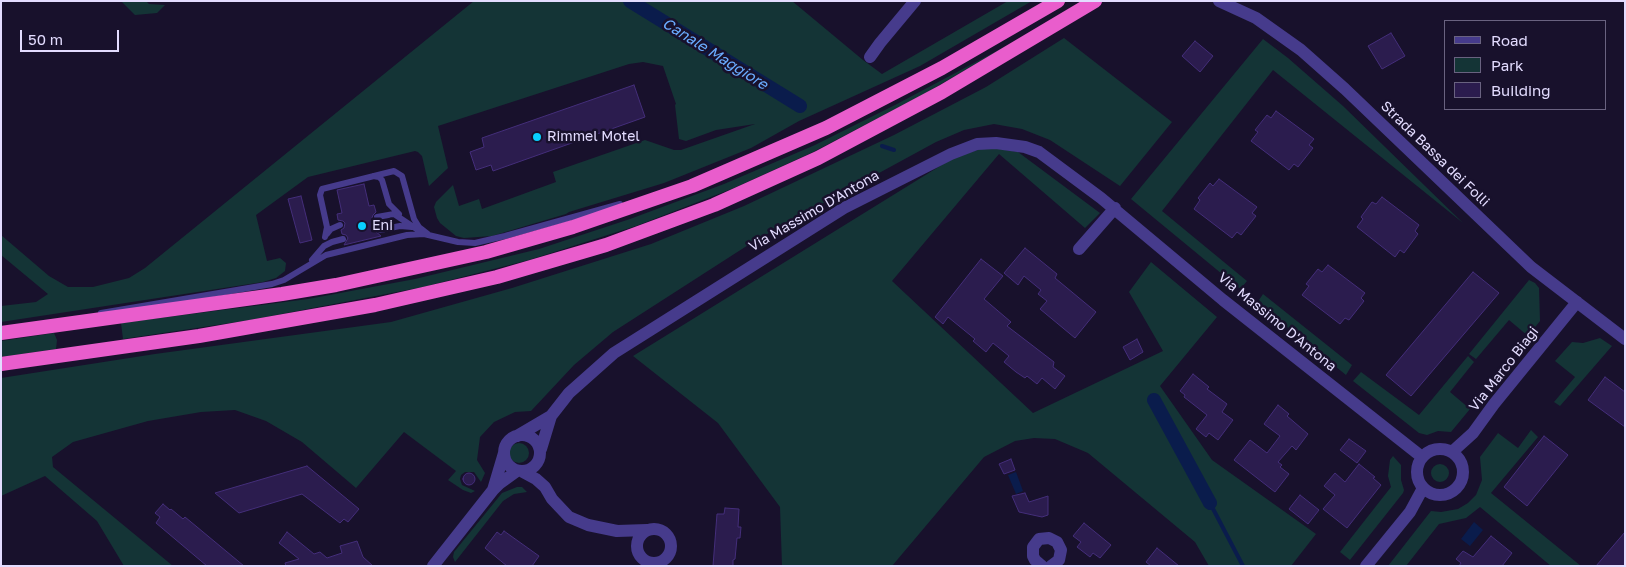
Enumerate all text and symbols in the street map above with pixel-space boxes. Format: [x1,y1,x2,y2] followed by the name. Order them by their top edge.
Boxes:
[659,14,771,94] water label: Canale Maggiore
[22,20,121,52] scale bar
[1444,20,1606,110] legend
[28,30,63,48] text: 50 m
[1491,31,1528,49] text: Road
[1491,56,1523,74] text: Park
[1491,81,1551,99] text: Building
[1377,98,1493,210] street label: Strada Bassa dei Folli
[547,129,640,145] place label: Rimmel Motel
[531,131,543,143] marker: Rimmel Motel
[746,167,882,255] street label: Via Massimo D'Antona
[372,218,393,234] place label: Eni
[356,220,368,232] marker: Eni
[1214,269,1340,375] street label: Via Massimo D'Antona
[1466,323,1542,415] street label: Via Marco Biagi

